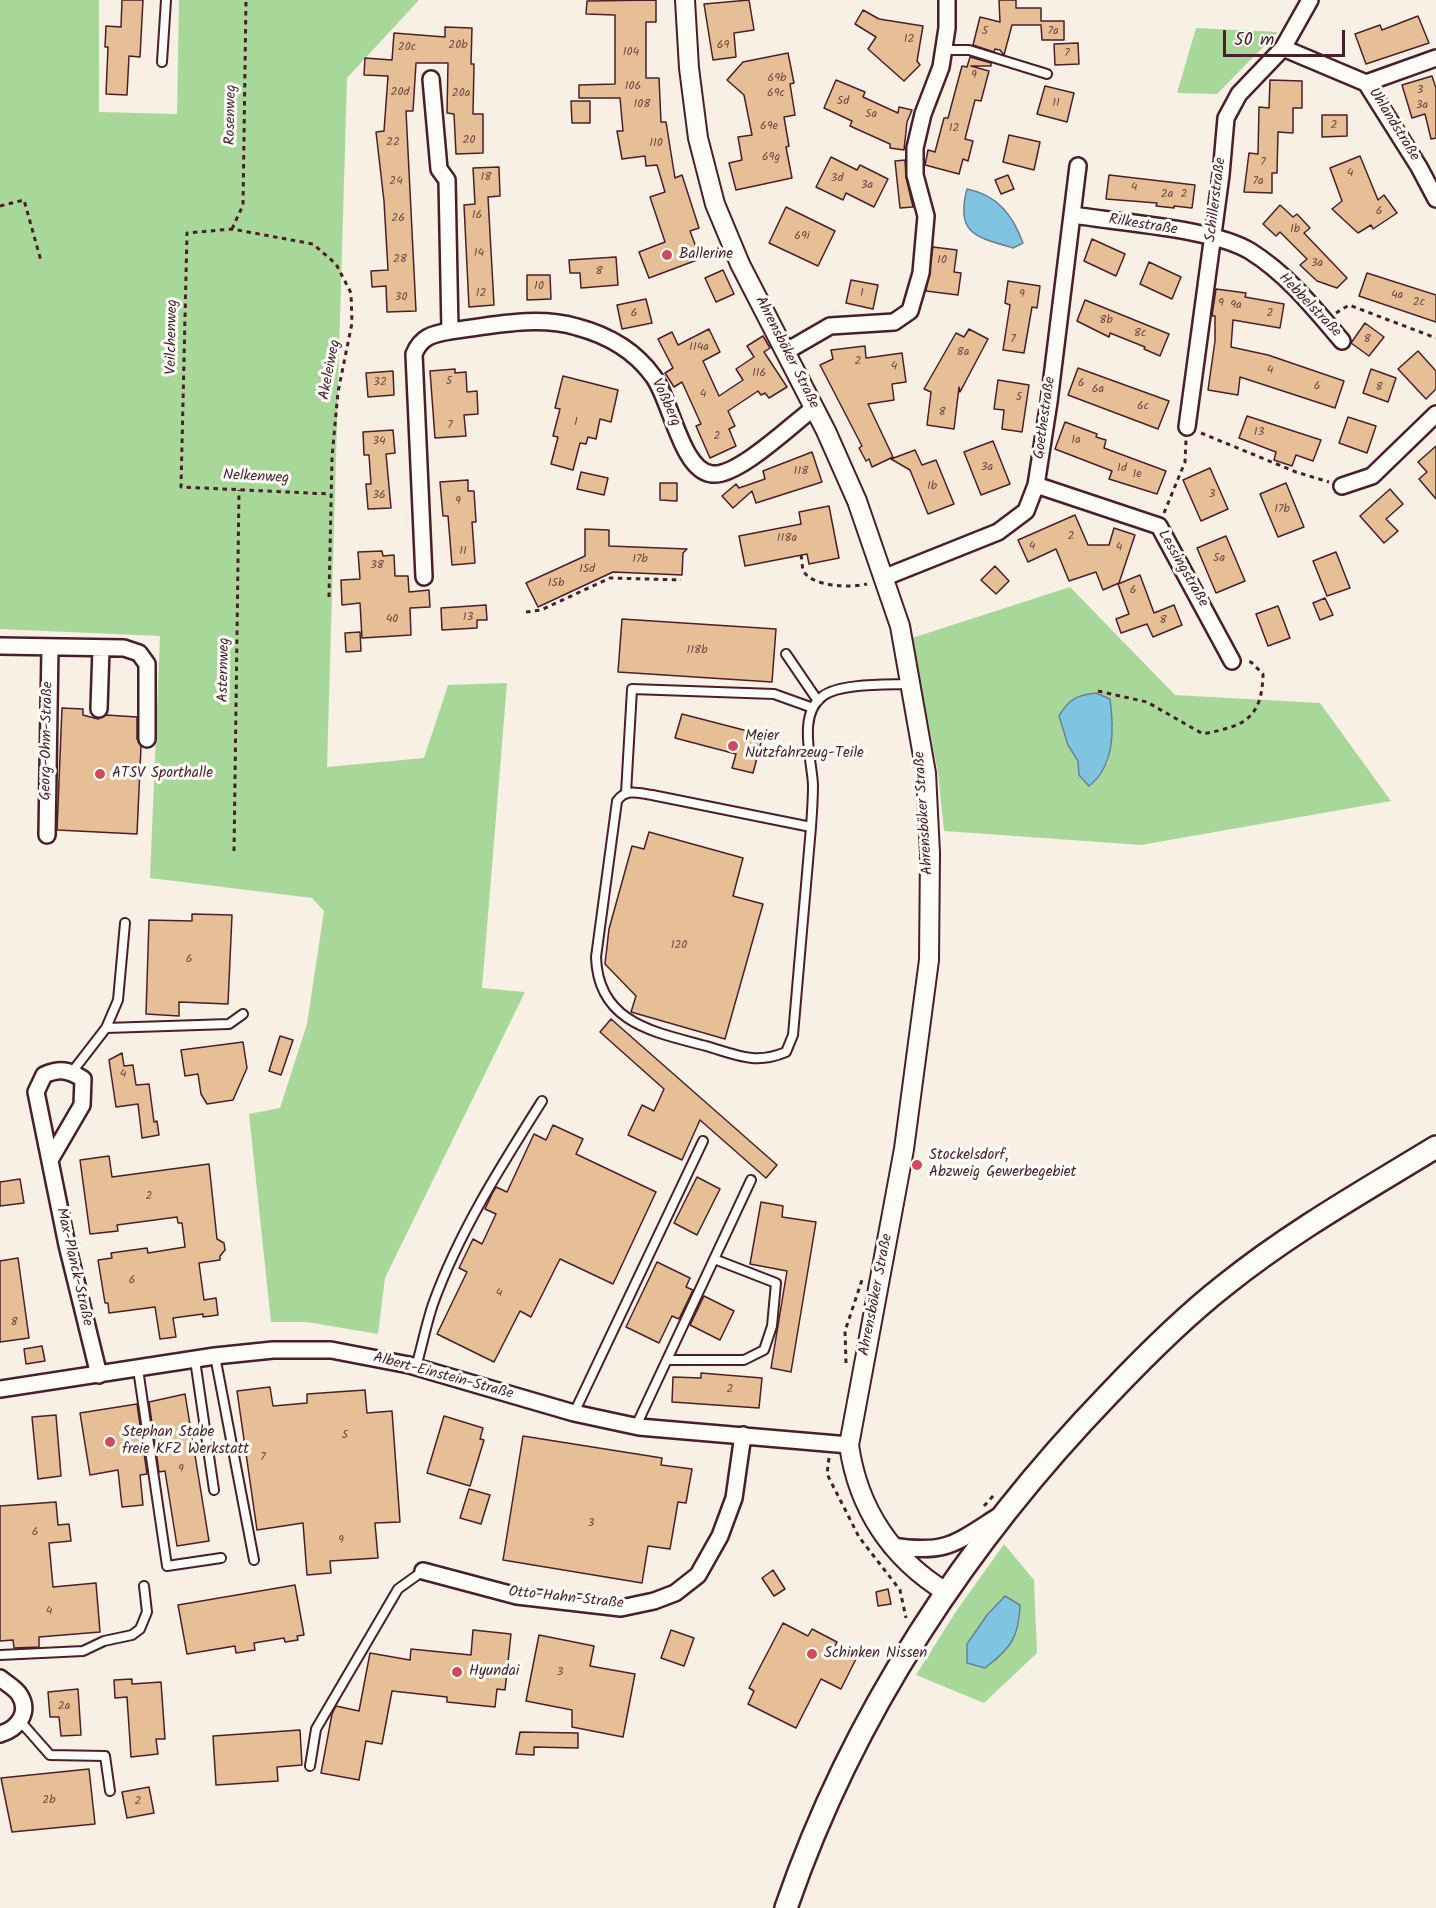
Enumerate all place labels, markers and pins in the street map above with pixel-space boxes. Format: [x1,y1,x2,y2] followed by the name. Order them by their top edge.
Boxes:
[679,246,733,264] place label: Ballerine
[660,248,674,262] marker: Ballerine
[745,728,864,763] place label: Meier Nutzfahrzeug-Teile
[726,739,740,753] marker: Meier Nutzfahrzeug-Teile
[112,765,213,783] place label: ATSV Sporthalle
[93,767,107,781] marker: ATSV Sporthalle
[929,1147,1076,1182] place label: Stockelsdorf, Abzweig Gewerbegebiet
[910,1158,924,1172] marker: Stockelsdorf, Abzweig Gewerbegebiet
[122,1424,249,1459] place label: Stephan Stabe freie KFZ Werkstatt
[103,1435,117,1449] marker: Stephan Stabe freie KFZ Werkstatt
[824,1645,927,1663] place label: Schinken Nissen
[805,1647,819,1661] marker: Schinken Nissen
[469,1663,519,1681] place label: Hyundai
[450,1665,464,1679] marker: Hyundai

